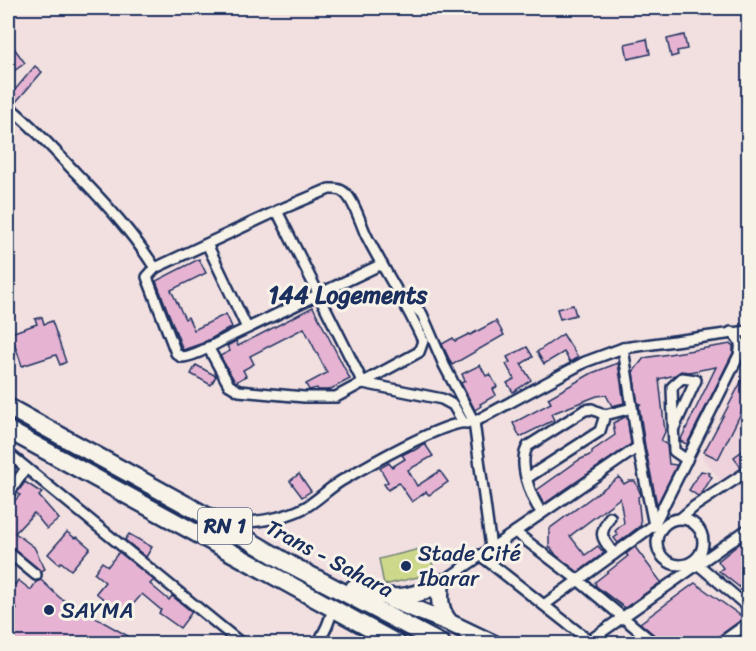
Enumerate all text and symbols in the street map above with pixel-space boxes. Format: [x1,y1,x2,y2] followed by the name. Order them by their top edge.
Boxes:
[269,274,428,316] district label: 144 Logements
[198,508,252,544] road number: RN 1
[259,508,401,609] street label: Trans - Sahara
[417,534,521,598] place label: Stade Cité Ibarar
[399,559,413,573] marker: Stade Cité Ibarar
[61,591,134,630] place label: SAYMA
[42,603,56,617] marker: SAYMA

